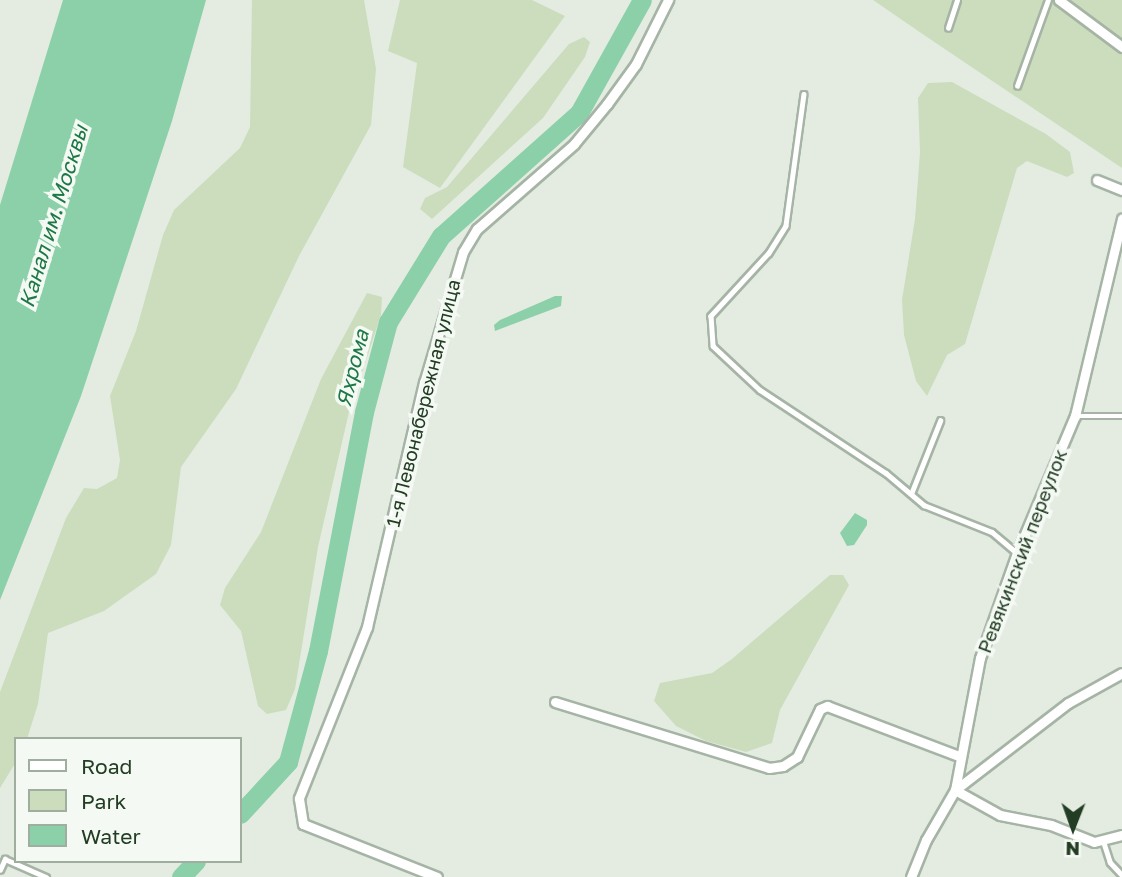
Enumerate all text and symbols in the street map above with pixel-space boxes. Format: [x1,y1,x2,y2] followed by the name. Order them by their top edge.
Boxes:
[13,122,93,310] water label: Канал им. Москвы
[381,277,465,529] street label: 1-я Левонабережная улица
[330,327,374,409] water label: Яхрома
[973,446,1071,656] street label: Ревякинский переулок
[14,737,242,863] legend
[81,753,132,779] text: Road
[81,788,126,814] text: Park
[1038,793,1108,863] north arrow
[81,823,141,849] text: Water
[1065,838,1080,861] text: N

